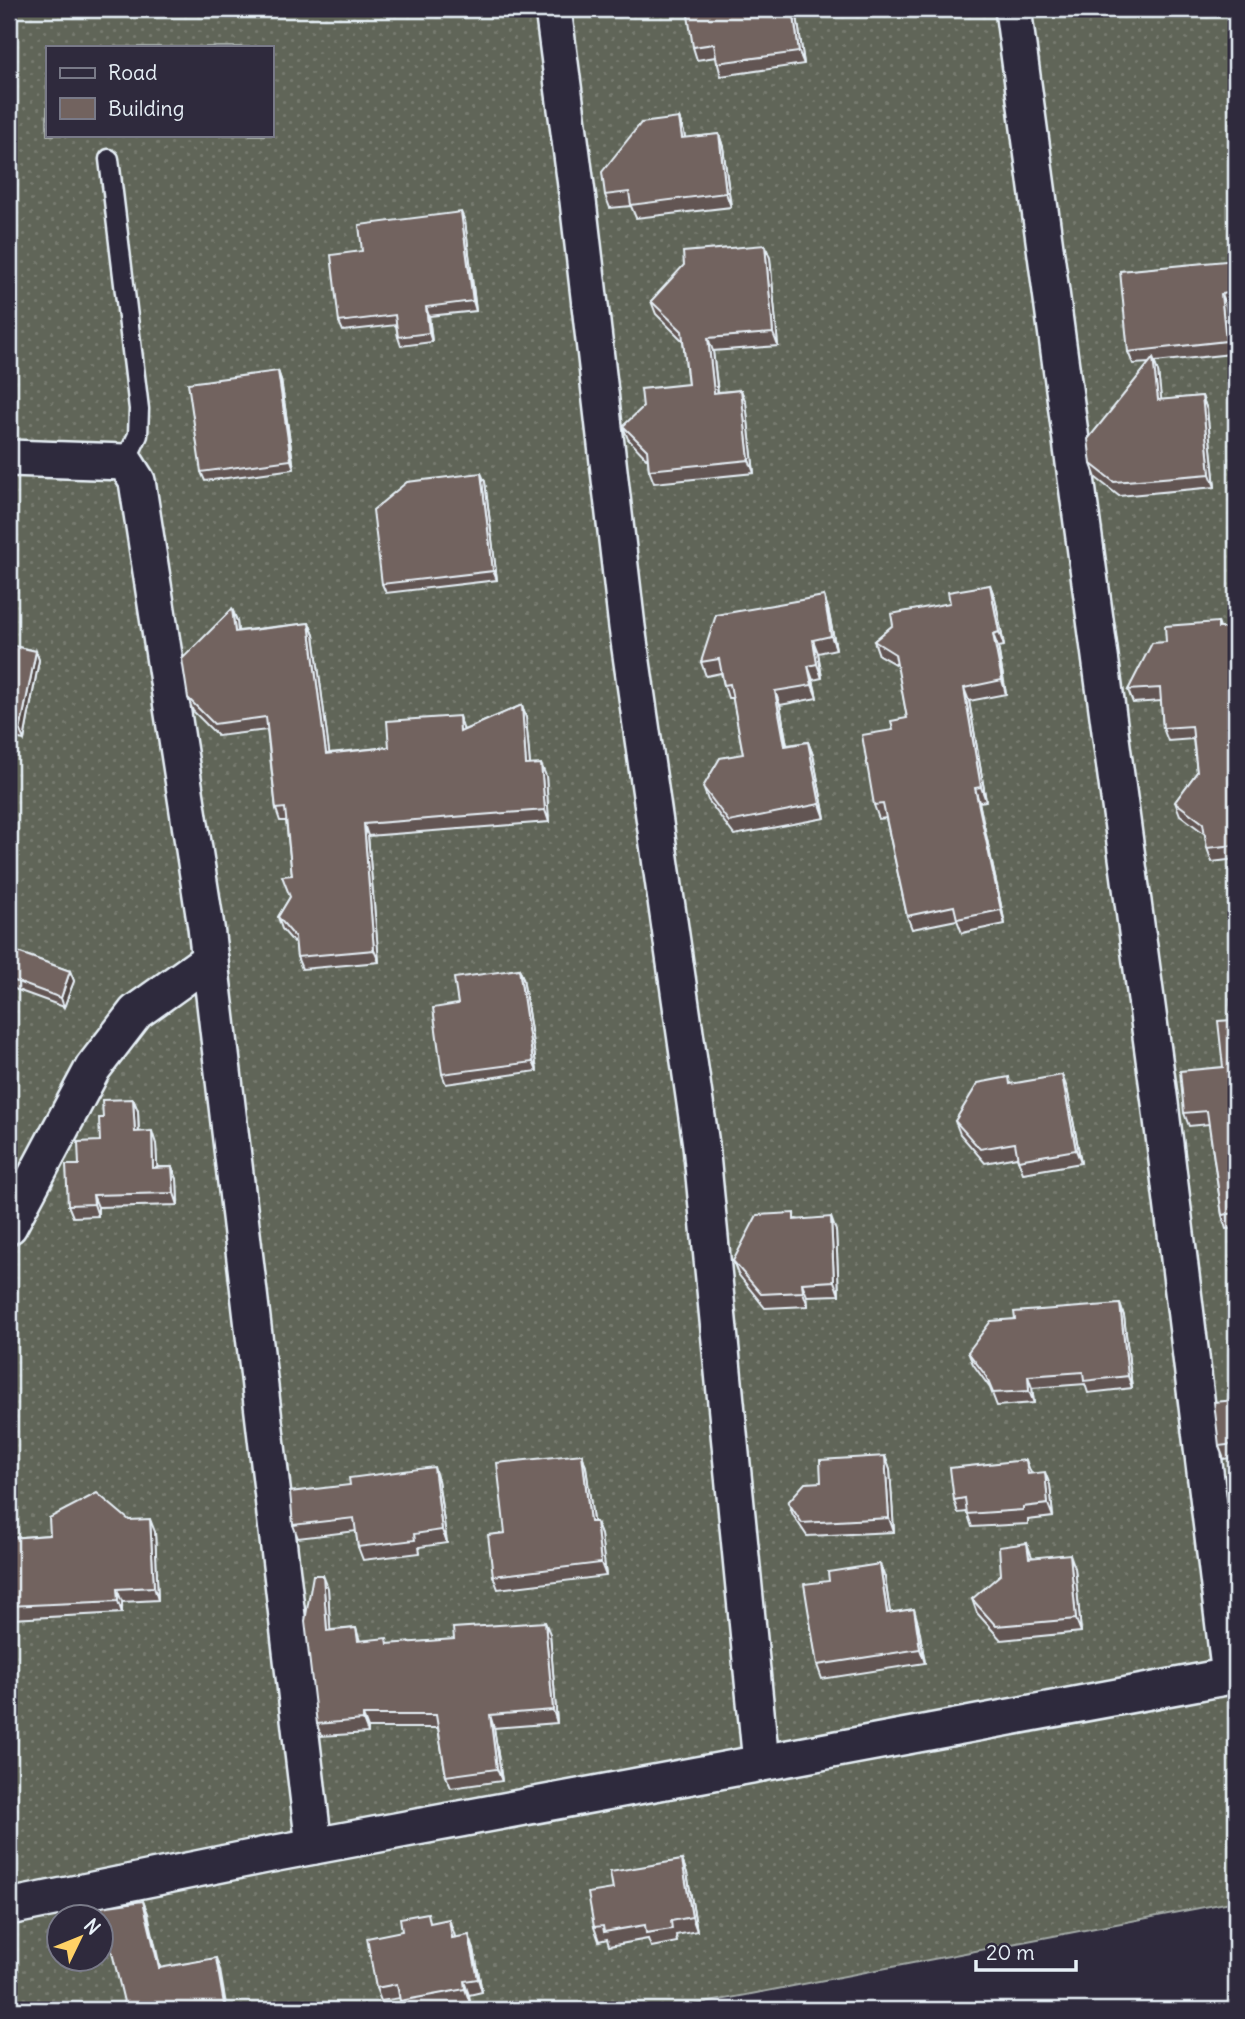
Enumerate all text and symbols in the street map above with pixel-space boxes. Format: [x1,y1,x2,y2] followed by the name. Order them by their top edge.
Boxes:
[46,46,273,136] legend
[108,59,157,86] text: Road
[108,95,184,122] text: Building
[46,1904,116,1974] north arrow
[79,1913,106,1939] text: N
[976,1928,1075,1972] scale bar
[986,1939,1035,1966] text: 20 m

